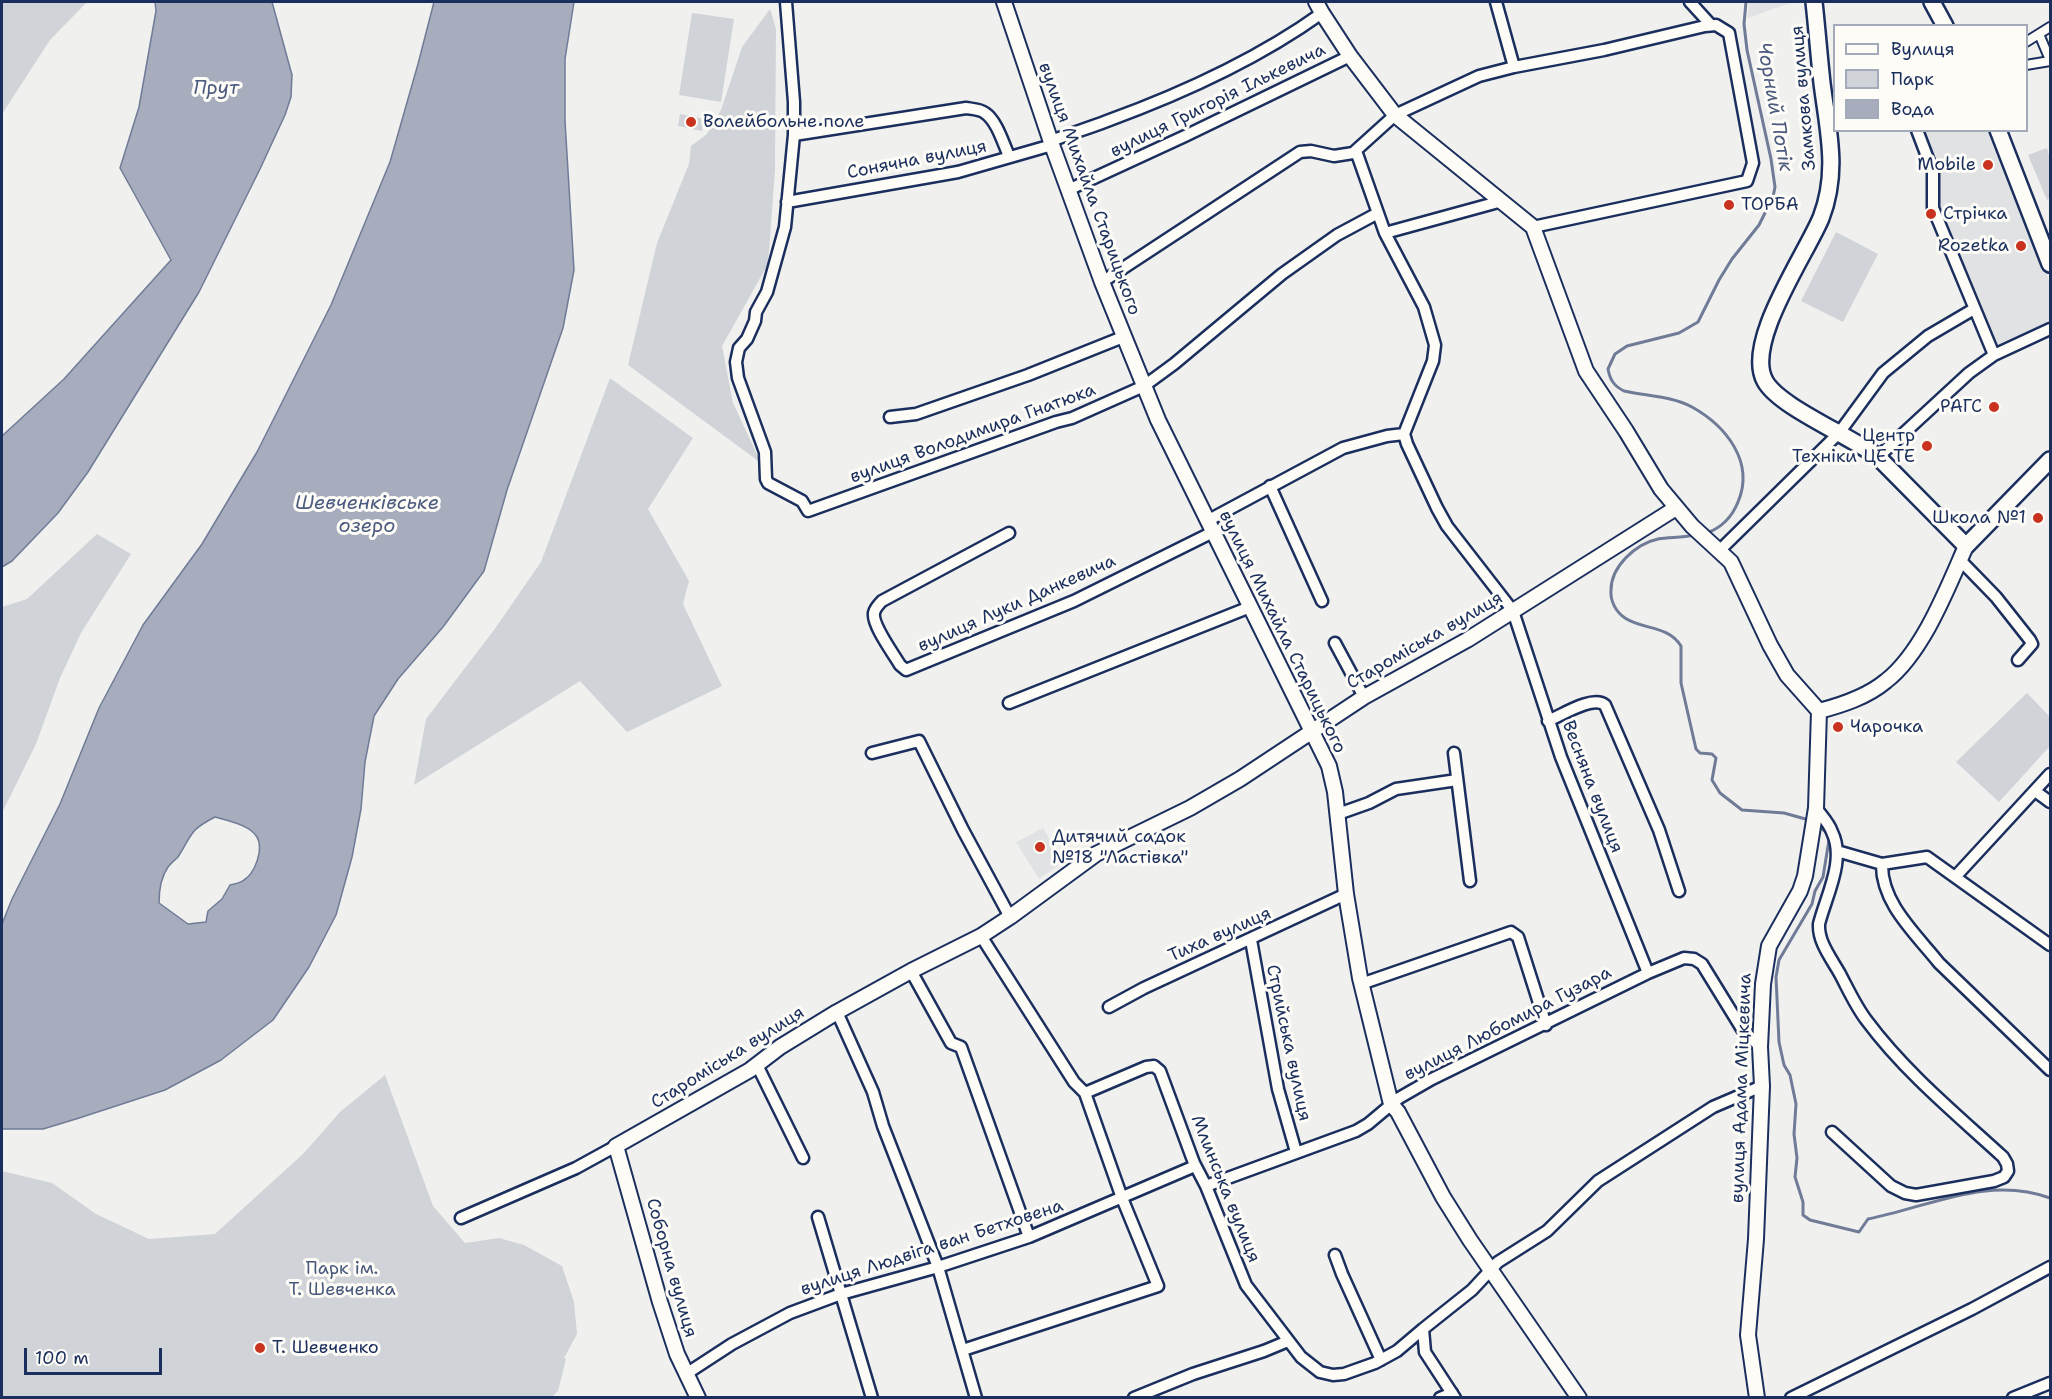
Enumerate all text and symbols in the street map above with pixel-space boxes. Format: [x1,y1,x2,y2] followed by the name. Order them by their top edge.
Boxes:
[1833,24,2028,132] legend
[1787,25,1821,171] street label: Замкова вулиця
[1891,37,1955,61] text: Вулиця
[1107,39,1329,163] street label: вулиця Григорія Ількевича
[1751,40,1797,174] water label: Чорний Потік
[1033,60,1145,318] street label: вулиця Михайла Старицького
[1891,67,1934,91] text: Парк
[193,77,239,101] water label: Прут
[1891,97,1934,121] text: Вода
[703,111,865,133] place label: Волейбольне поле
[684,115,698,129] marker: Волейбольне поле
[845,136,989,184] street label: Сонячна вулиця
[1917,154,1976,176] place label: Mobile
[1981,158,1995,172] marker: Mobile
[1741,194,1799,216] place label: ТОРБА
[1722,198,1736,212] marker: ТОРБА
[1943,203,2007,225] place label: Стрічка
[1924,207,1938,221] marker: Стрічка
[1938,235,2009,257] place label: Rozetka
[2014,239,2028,253] marker: Rozetka
[847,379,1099,489] street label: вулиця Володимира Гнатюка
[1940,396,1982,418] place label: РАГС
[1987,400,2001,414] marker: РАГС
[1792,425,1915,468] place label: Центр Техніки ЦЕ ТЕ
[1920,439,1934,453] marker: Центр Техніки ЦЕ ТЕ
[295,492,439,539] water label: Шевченківське озеро
[1214,507,1350,757] street label: вулиця Михайла Старицького
[1932,507,2026,529] place label: Школа №1
[2031,511,2045,525] marker: Школа №1
[915,551,1119,657] street label: вулиця Луки Данкевича
[1343,587,1507,695] street label: Староміська вулиця
[1850,716,1923,738] place label: Чарочка
[1557,718,1627,856] street label: Весняна вулиця
[1831,720,1845,734] marker: Чарочка
[1052,826,1189,868] place label: Дитячий садок №18 "Ластівка"
[1033,840,1047,854] marker: Дитячий садок №18 "Ластівка"
[1165,903,1275,967] street label: Тиха вулиця
[1401,962,1615,1086] street label: вулиця Любомира Гузара
[1261,963,1315,1123] street label: Стрийська вулиця
[1727,973,1757,1203] street label: вулиця Адама Міцкевича
[647,1002,809,1114] street label: Староміська вулиця
[1186,1112,1264,1266] street label: Млинська вулиця
[798,1195,1066,1301] street label: вулиця Людвіга ван Бетховена
[641,1196,701,1340] street label: Соборна вулиця
[288,1258,396,1300] park label: Парк ім. Т. Шевченка
[27,1336,165,1374] scale bar
[272,1337,379,1359] place label: Т. Шевченко
[253,1341,267,1355] marker: Т. Шевченко
[35,1346,89,1370] text: 100 m

